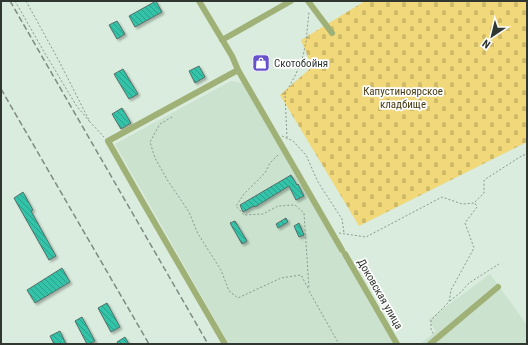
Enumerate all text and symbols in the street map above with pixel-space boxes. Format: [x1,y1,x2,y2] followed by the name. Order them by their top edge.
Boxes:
[472,16,512,56] north arrow
[480,36,493,51] text: N
[251,53,271,73] shop icon: Скотобойня
[274,57,328,70] place label: Скотобойня
[363,85,443,111] park label: Капустиноярское кладбище
[355,256,405,332] street label: Доковская улица

